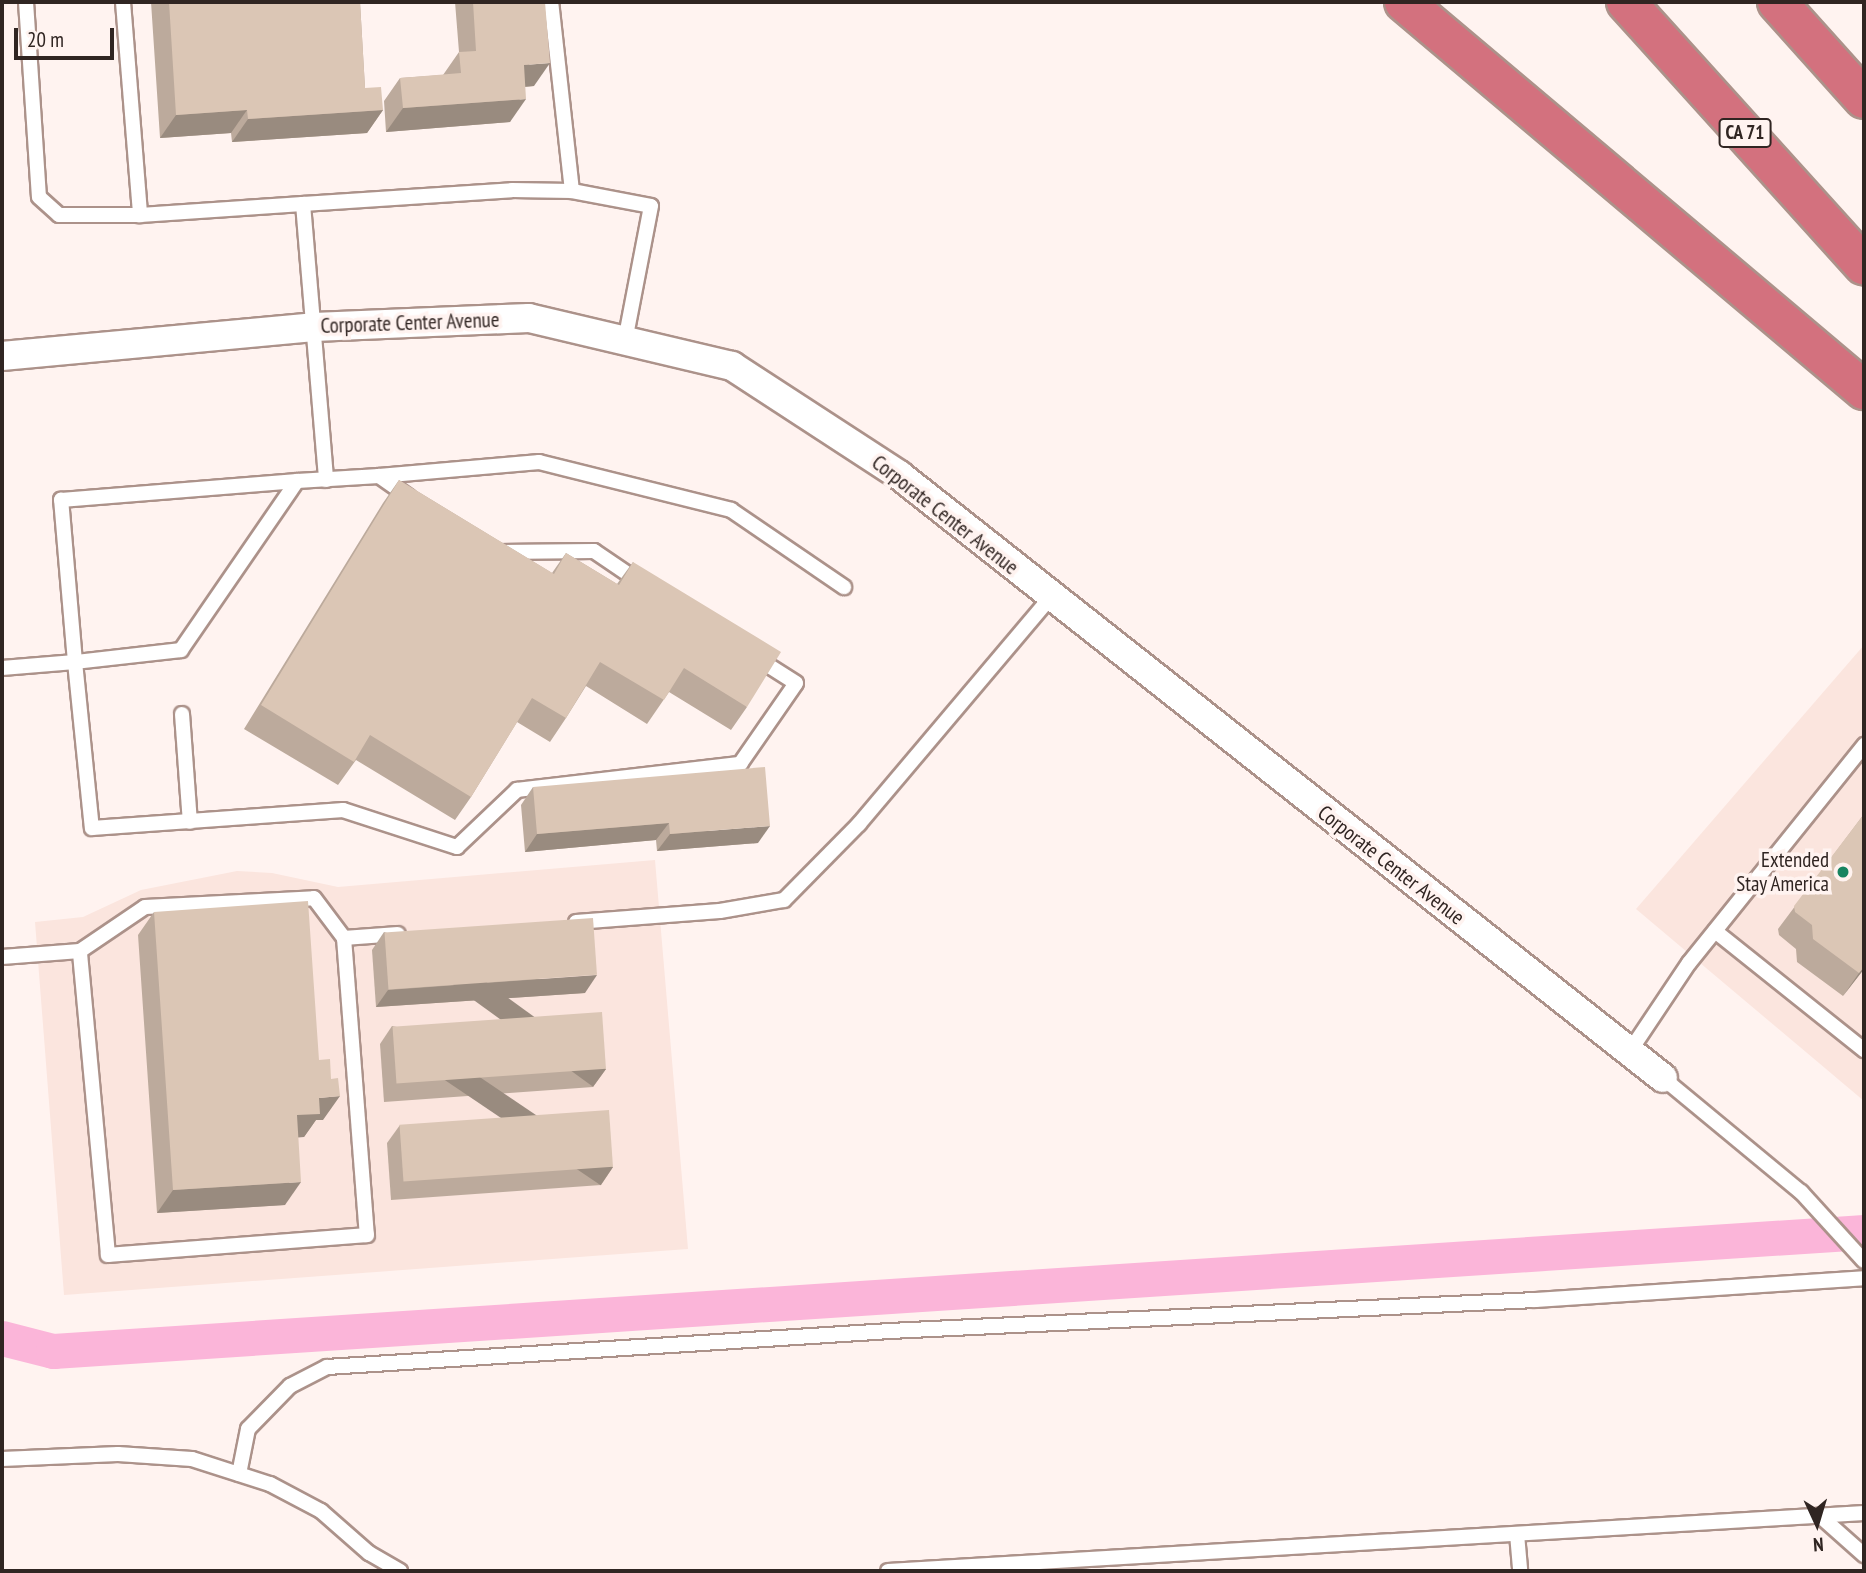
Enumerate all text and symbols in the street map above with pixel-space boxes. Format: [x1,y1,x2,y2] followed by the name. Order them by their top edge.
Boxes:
[18,14,117,58] scale bar
[27,26,64,53] text: 20 m
[1717,118,1773,148] road number: CA 71
[320,307,500,339] street label: Corporate Center Avenue
[867,450,1023,580] street label: Corporate Center Avenue
[1313,800,1469,930] street label: Corporate Center Avenue
[1735,847,1829,897] place label: Extended Stay America
[1835,864,1851,880] marker: Extended Stay America
[1782,1489,1852,1559] north arrow
[1813,1533,1824,1557] text: N

